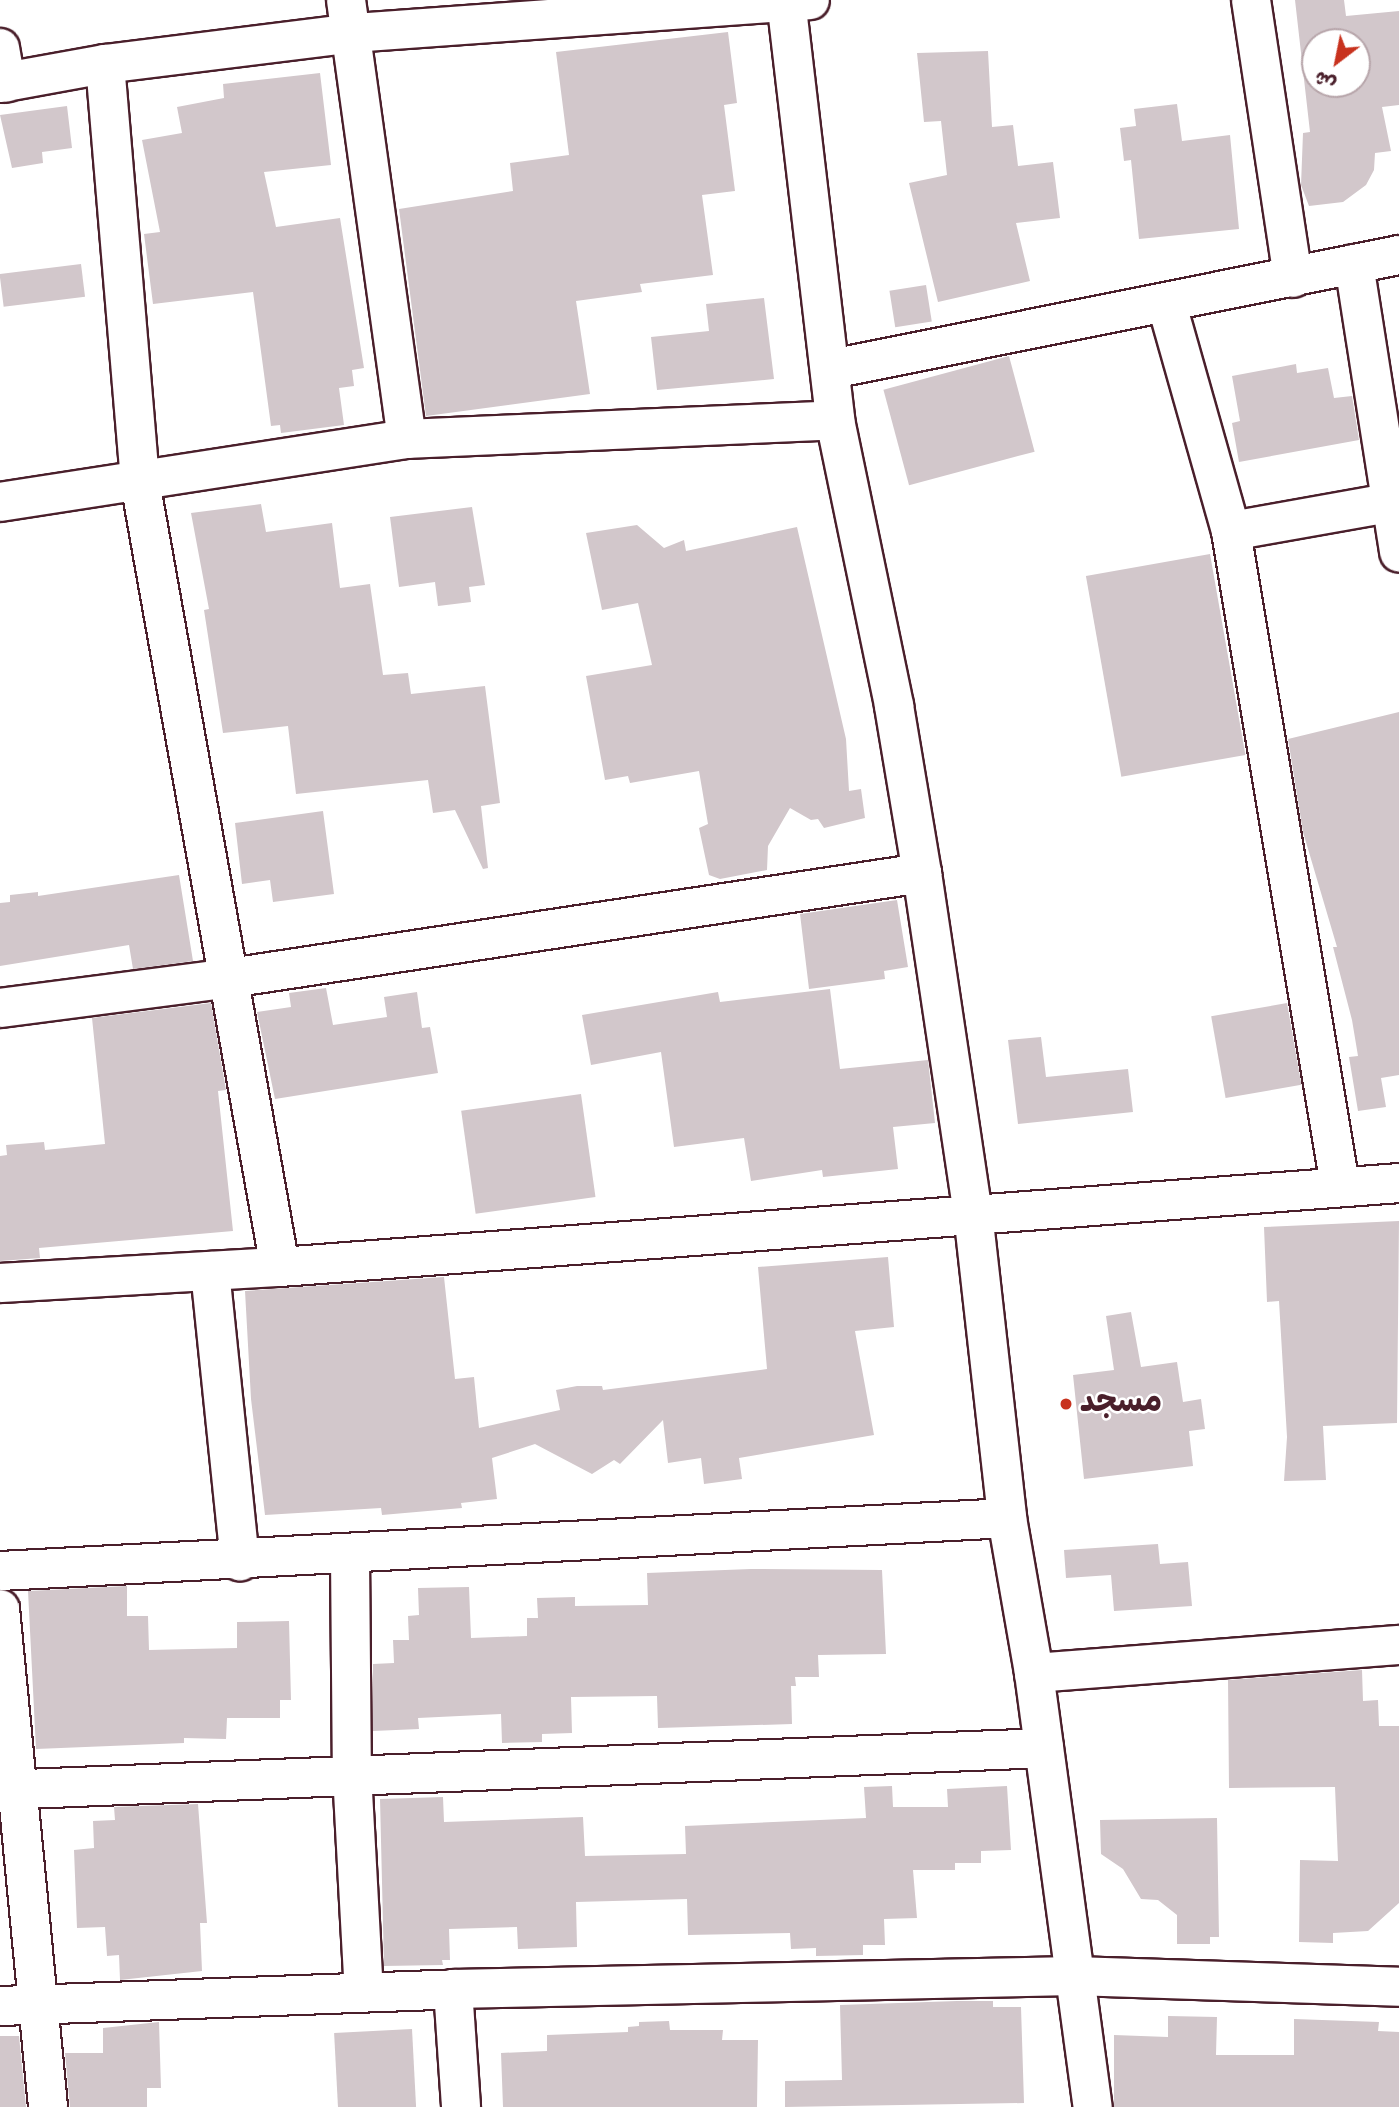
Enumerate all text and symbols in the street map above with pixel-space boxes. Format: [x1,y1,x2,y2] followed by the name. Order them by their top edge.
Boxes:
[1301,28,1371,98] north arrow
[1310,63,1342,97] text: ش
[1080,1385,1162,1423] place label: مسجد
[1058,1396,1074,1412] marker: مسجد

